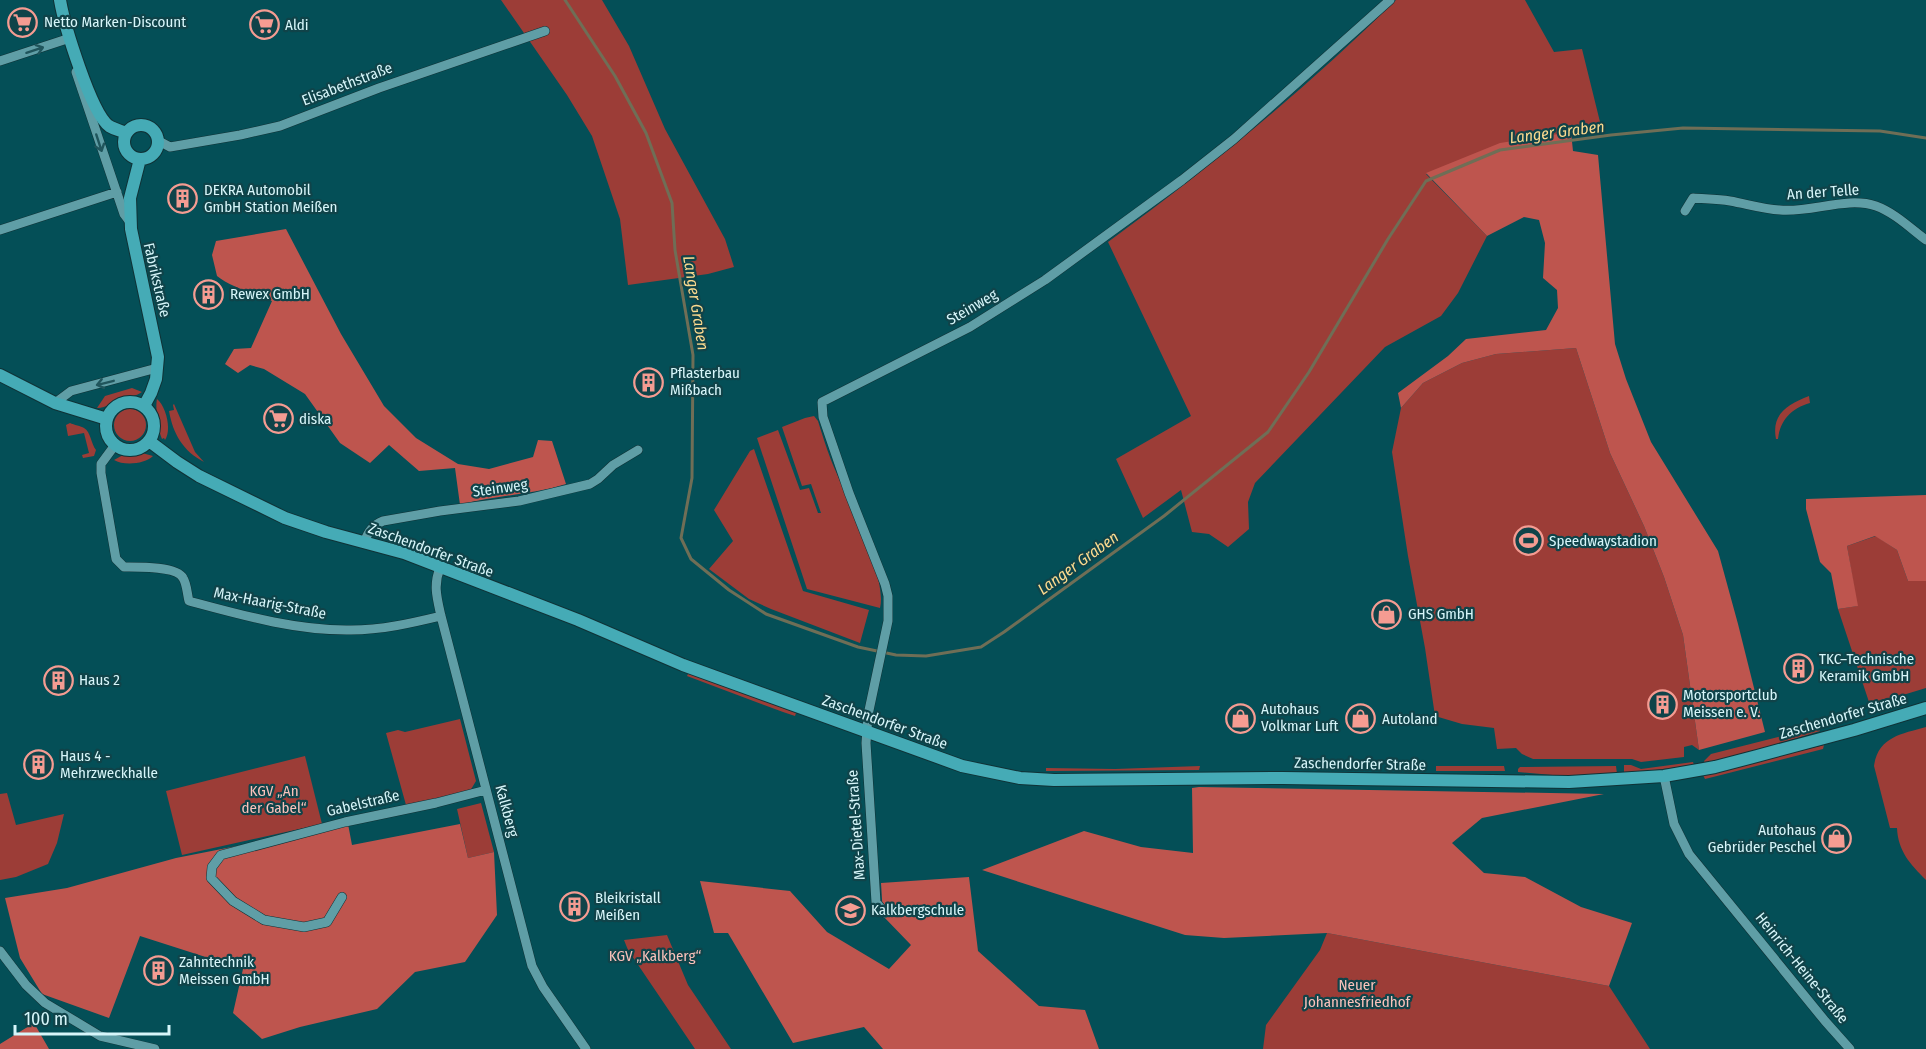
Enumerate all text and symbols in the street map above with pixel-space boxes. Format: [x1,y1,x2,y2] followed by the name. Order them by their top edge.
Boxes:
[7,6,39,38] supermarket icon: Netto Marken-Discount
[248,9,280,41] supermarket icon: Aldi
[44,13,186,31] place label: Netto Marken-Discount
[285,16,309,34] place label: Aldi
[25,43,44,54] one-way arrow
[299,59,395,109] street label: Elisabethstraße
[1508,117,1606,147] water label: Langer Graben
[95,133,106,152] one-way arrow
[1786,180,1860,204] street label: An der Telle
[204,181,338,216] place label: DEKRA Automobil GmbH Station Meißen
[167,183,199,215] building icon: DEKRA Automobil GmbH Station Meißen
[140,241,174,319] street label: Fabrikstraße
[679,254,713,352] water label: Langer Graben
[193,278,225,310] building icon: Rewex GmbH
[230,285,310,303] place label: Rewex GmbH
[943,285,1001,329] street label: Steinweg
[670,364,740,399] place label: Pflasterbau Mißbach
[633,366,665,398] building icon: Pflasterbau Mißbach
[95,377,114,389] one-way arrow
[262,403,294,435] supermarket icon: diska
[299,410,331,428] place label: diska
[471,475,529,501] street label: Steinweg
[366,519,496,581] street label: Zaschendorfer Straße
[1512,525,1544,557] sports icon: Speedwaystadion
[1034,527,1122,599] water label: Langer Graben
[1549,532,1657,550] place label: Speedwaystadion
[212,583,328,623] street label: Max-Haarig-Straße
[1371,598,1403,630] shop icon: GHS GmbH
[1408,605,1474,623] place label: GHS GmbH
[1819,650,1914,685] place label: TKC–Technische Keramik GmbH
[1782,652,1814,684] building icon: TKC–Technische Keramik GmbH
[42,664,74,696] building icon: Haus 2
[79,671,120,689] place label: Haus 2
[1683,686,1778,721] place label: Motorsportclub Meissen e. V.
[1646,688,1678,720] building icon: Motorsportclub Meissen e. V.
[1777,689,1909,743] street label: Zaschendorfer Straße
[820,691,950,753] street label: Zaschendorfer Straße
[1261,700,1339,735] place label: Autohaus Volkmar Luft
[1224,702,1256,734] shop icon: Autohaus Volkmar Luft
[1345,703,1377,735] shop icon: Autoland
[1382,710,1438,728] place label: Autoland
[60,747,158,782] place label: Haus 4 - Mehrzweckhalle
[23,749,55,781] building icon: Haus 4 - Mehrzweckhalle
[1294,754,1426,774] street label: Zaschendorfer Straße
[843,769,869,881] street label: Max-Dietel-Straße
[241,782,307,817] park label: KGV „An der Gabel“
[491,783,523,839] street label: Kalkberg
[325,786,401,820] street label: Gabelstraße
[1708,821,1816,856] place label: Autohaus Gebrüder Peschel
[1821,823,1853,855] shop icon: Autohaus Gebrüder Peschel
[595,889,661,924] place label: Bleikristall Meißen
[558,891,590,923] building icon: Bleikristall Meißen
[834,894,866,926] school or university icon: Kalkbergschule
[871,901,964,919] place label: Kalkbergschule
[1752,909,1852,1027] street label: Heinrich-Heine-Straße
[609,947,701,965] park label: KGV „Kalkberg“
[179,953,270,988] place label: Zahntechnik Meissen GmbH
[142,955,174,987] building icon: Zahntechnik Meissen GmbH
[1304,976,1412,1011] park label: Neuer Johannesfriedhof
[15,998,170,1036] scale bar
[24,1008,68,1030] text: 100 m

